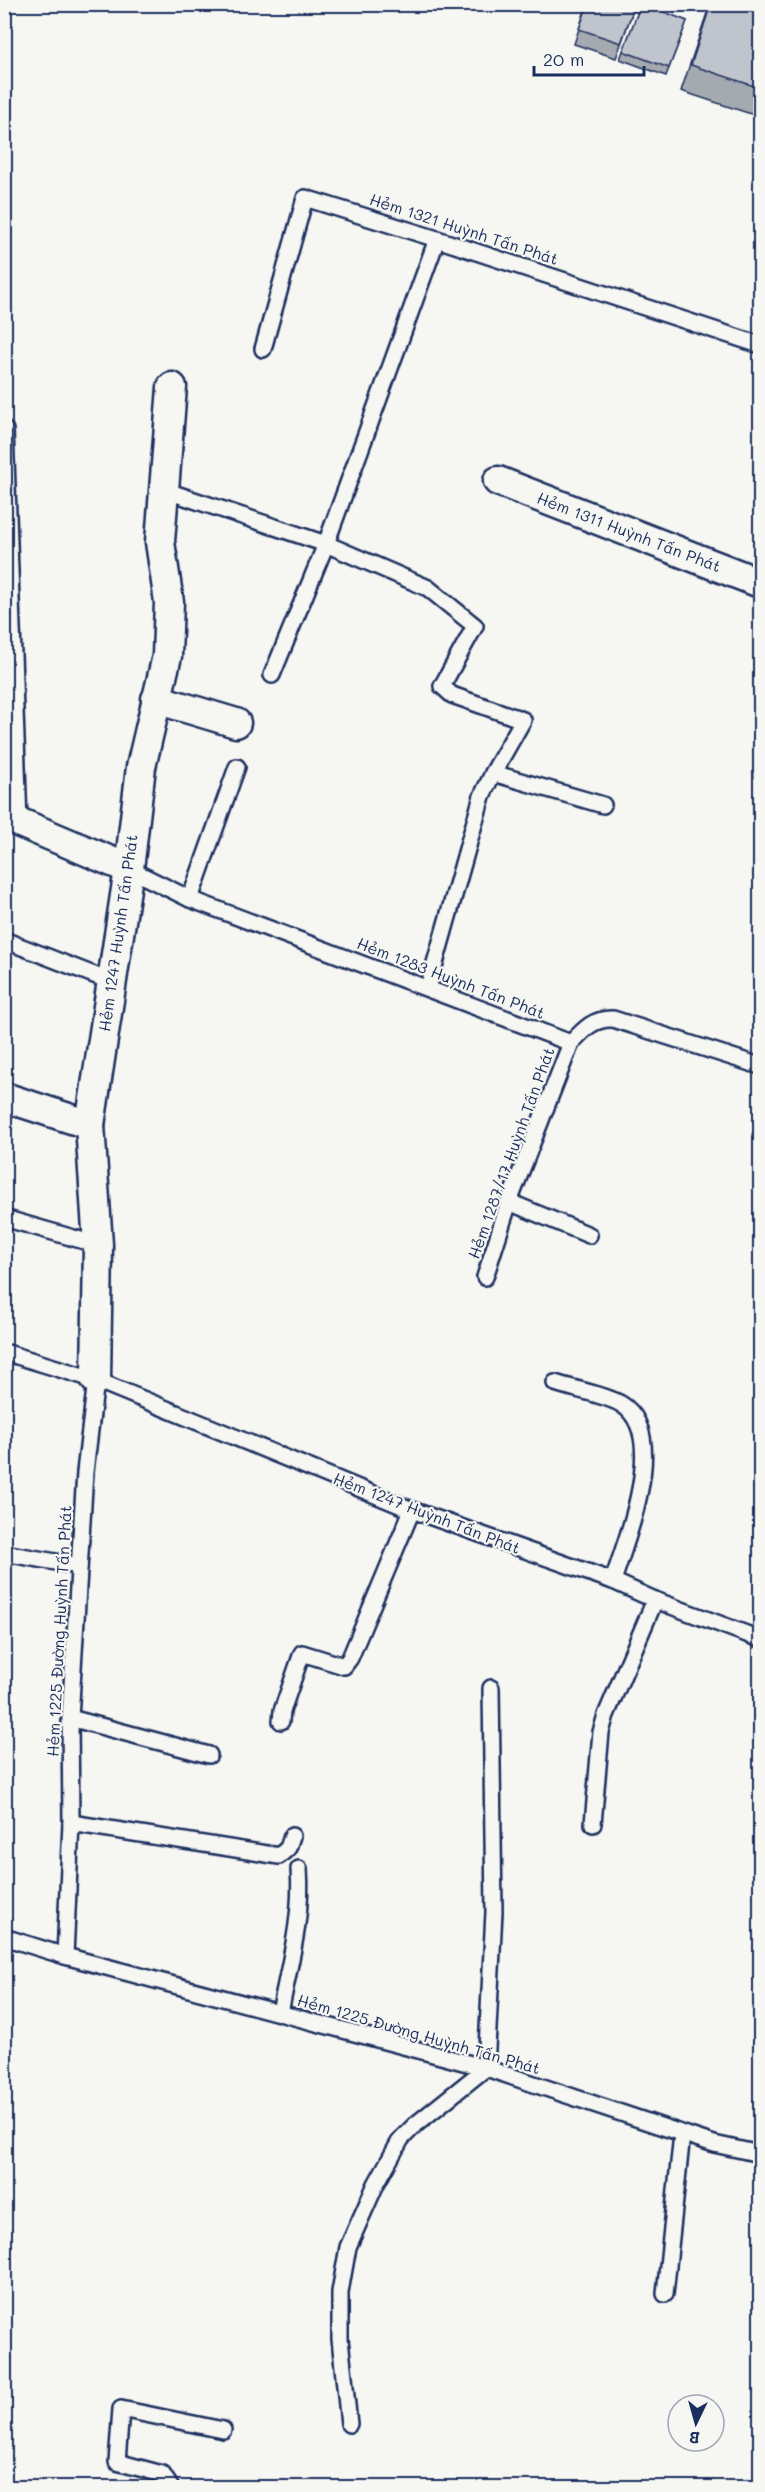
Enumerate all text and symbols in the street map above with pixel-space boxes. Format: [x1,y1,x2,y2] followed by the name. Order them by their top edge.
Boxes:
[534,39,644,77] scale bar
[543,47,584,71] text: 20 m
[367,188,561,269] street label: Hẻm 1321 Huỳnh Tấn Phát
[534,487,724,576] street label: Hẻm 1311 Huỳnh Tấn Phát
[93,833,142,1033] street label: Hẻm 1247 Huỳnh Tấn Phát
[354,932,548,1023] street label: Hẻm 1283 Huỳnh Tấn Phát
[462,1044,559,1261] street label: Hẻm 1287/17 Huỳnh Tấn Phát
[331,1467,524,1558] street label: Hẻm 1247 Huỳnh Tấn Phát
[41,1505,76,1757] street label: Hẻm 1225 Đường Huỳnh Tấn Phát
[295,1989,543,2078] street label: Hẻm 1225 Đường Huỳnh Tấn Phát
[666,2393,726,2453] north arrow
[688,2428,701,2449] text: B

